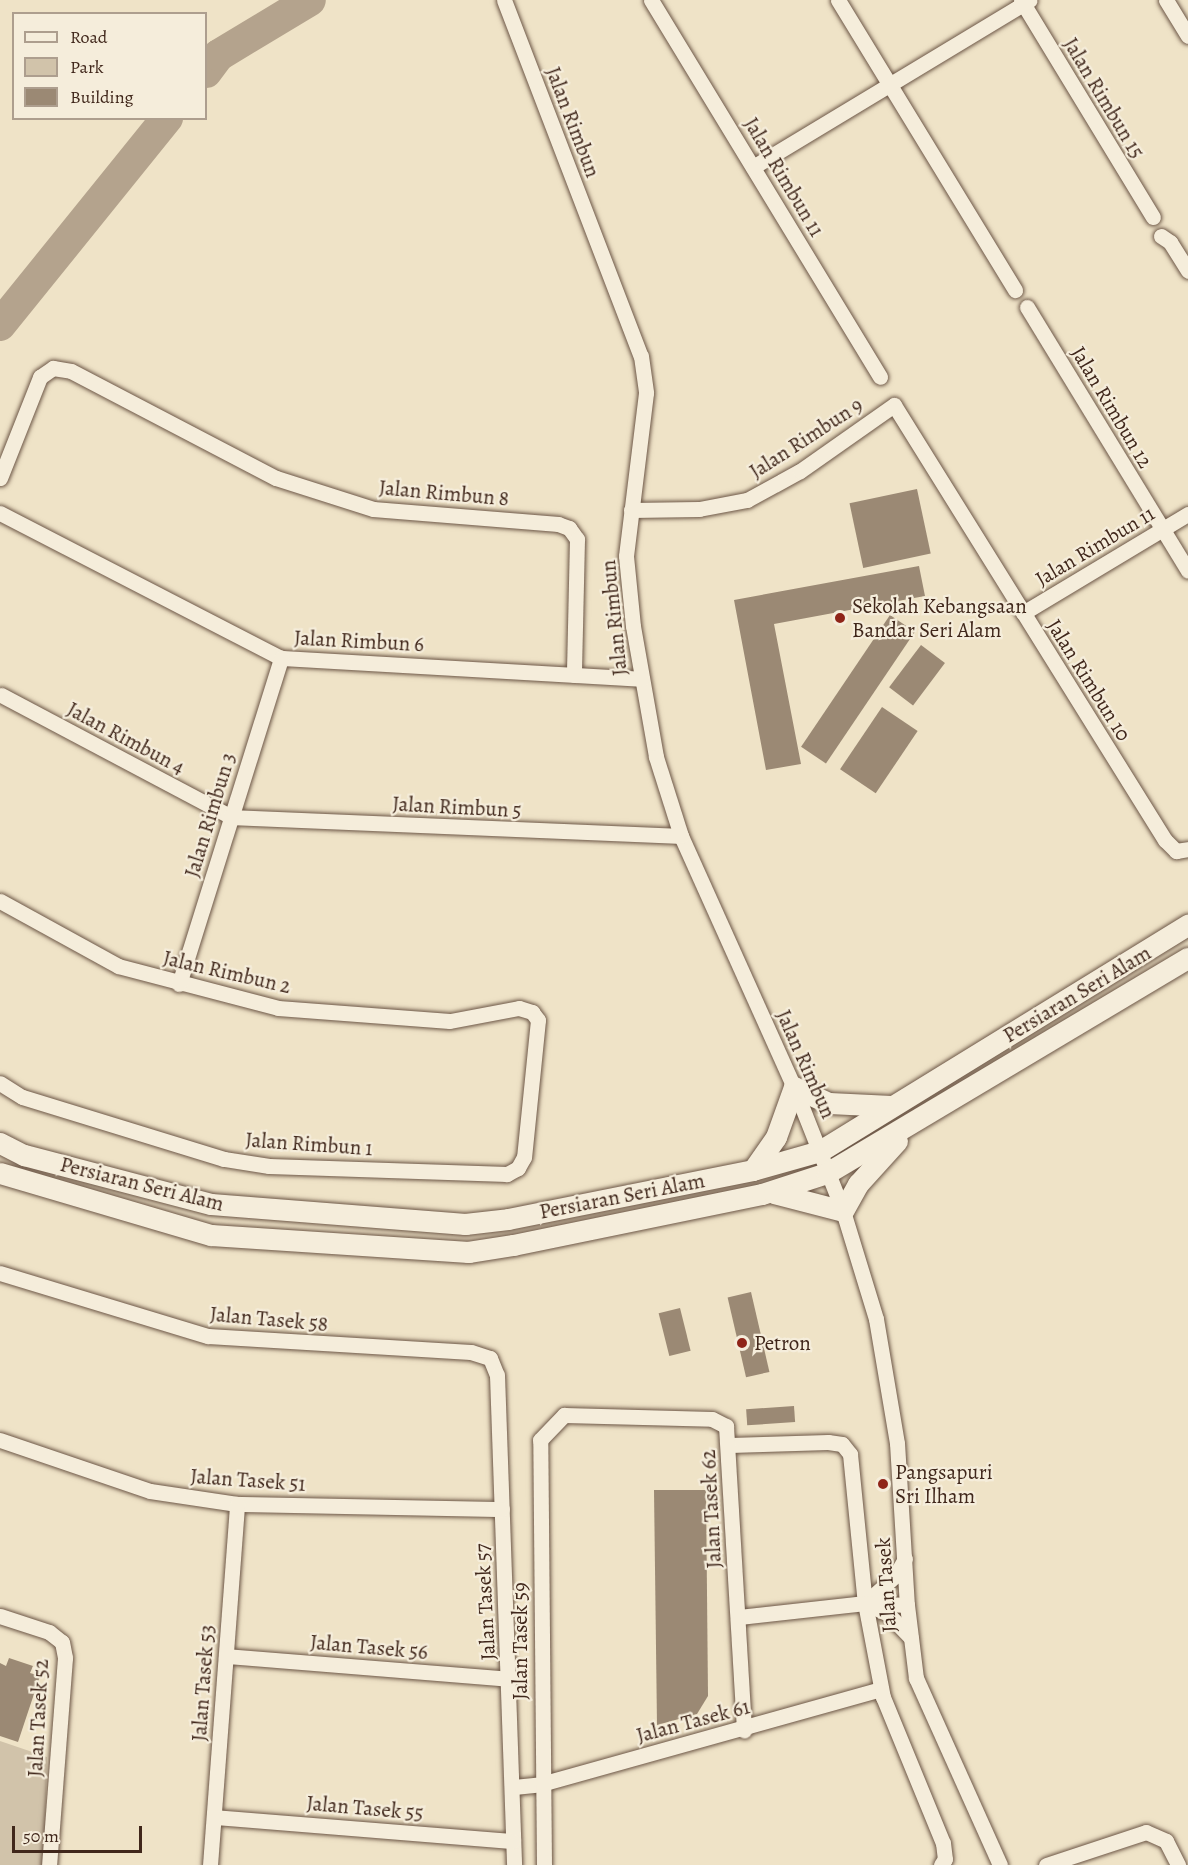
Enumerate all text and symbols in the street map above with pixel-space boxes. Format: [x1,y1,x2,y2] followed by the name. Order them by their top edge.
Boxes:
[12,12,207,120] legend
[70,25,107,49] text: Road
[1058,33,1150,163] street label: Jalan Rimbun 15
[70,55,104,79] text: Park
[540,63,606,181] street label: Jalan Rimbun
[70,85,134,109] text: Building
[739,113,829,241] street label: Jalan Rimbun 11
[1066,342,1158,472] street label: Jalan Rimbun 12
[745,392,867,484] street label: Jalan Rimbun 9
[378,475,510,511] street label: Jalan Rimbun 8
[1031,501,1159,591] street label: Jalan Rimbun 11
[595,559,633,677] street label: Jalan Rimbun
[852,593,1027,643] place label: Sekolah Kebangsaan Bandar Seri Alam
[833,611,847,625] marker: Sekolah Kebangsaan Bandar Seri Alam
[1042,615,1136,745] street label: Jalan Rimbun 10
[293,625,425,657] street label: Jalan Rimbun 6
[63,696,189,780] street label: Jalan Rimbun 4
[179,750,241,880] street label: Jalan Rimbun 3
[392,791,522,823] street label: Jalan Rimbun 5
[999,940,1155,1048] street label: Persiaran Seri Alam
[161,945,293,999] street label: Jalan Rimbun 2
[771,1006,841,1122] street label: Jalan Rimbun
[245,1127,373,1161] street label: Jalan Rimbun 1
[57,1151,227,1217] street label: Persiaran Seri Alam
[537,1168,707,1224] street label: Persiaran Seri Alam
[209,1301,329,1337] street label: Jalan Tasek 58
[754,1330,811,1356] place label: Petron
[735,1336,749,1350] marker: Petron
[695,1449,727,1569] street label: Jalan Tasek 62
[895,1459,993,1509] place label: Pangsapuri Sri Ilham
[190,1463,306,1497] street label: Jalan Tasek 51
[876,1477,890,1491] marker: Pangsapuri Sri Ilham
[870,1537,902,1633] street label: Jalan Tasek
[469,1543,501,1661] street label: Jalan Tasek 57
[507,1582,533,1700] street label: Jalan Tasek 59
[186,1624,220,1742] street label: Jalan Tasek 53
[309,1629,429,1665] street label: Jalan Tasek 56
[22,1658,54,1778] street label: Jalan Tasek 52
[634,1694,752,1748] street label: Jalan Tasek 61
[305,1790,425,1826] street label: Jalan Tasek 55
[15,1814,146,1852] scale bar
[23,1824,59,1848] text: 50 m

